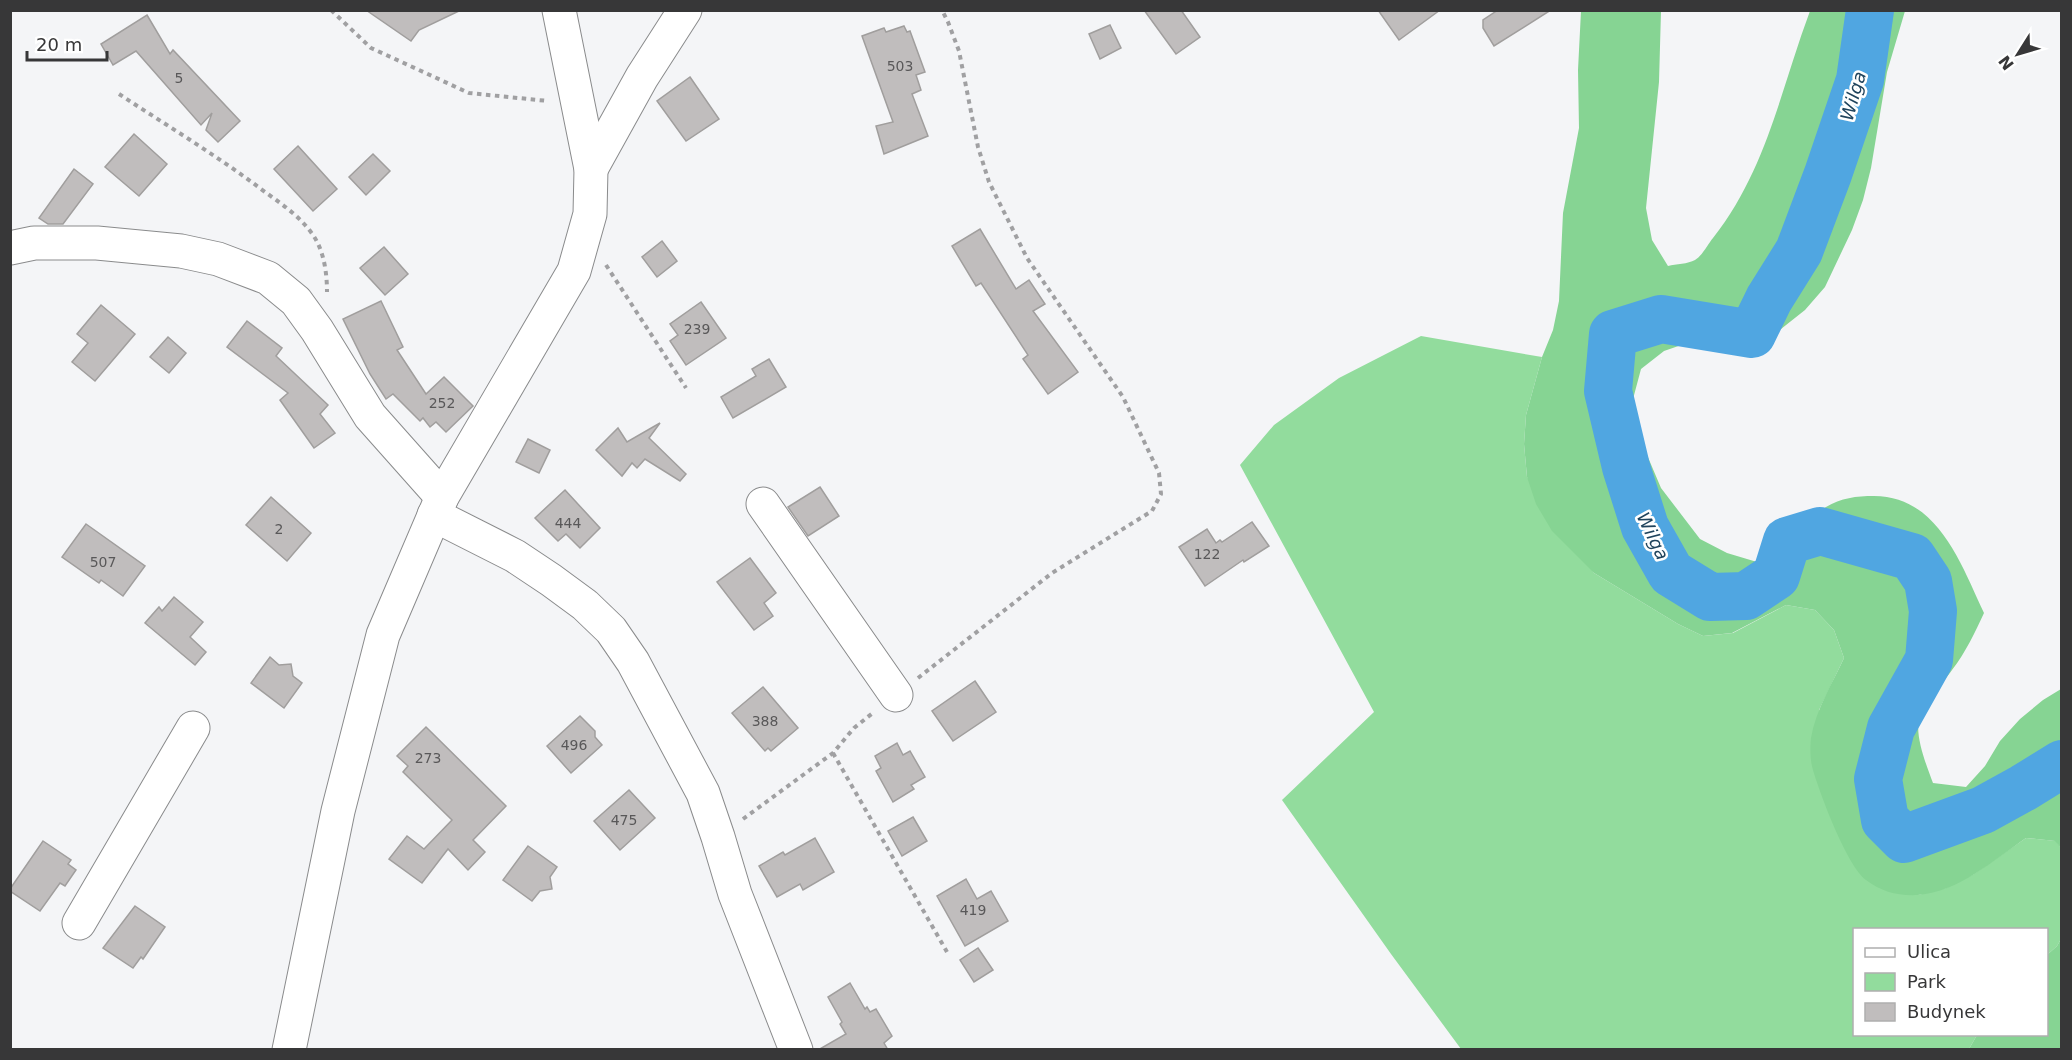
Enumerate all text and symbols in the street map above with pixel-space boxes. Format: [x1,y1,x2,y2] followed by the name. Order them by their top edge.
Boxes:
[27,24,106,62] scale bar
[1988,24,2048,84] north arrow
[36,34,82,55] text: 20 m
[1995,52,2018,74] text: N
[887,58,913,74] house number: 503
[1836,69,1870,123] water label: Wilga
[175,70,183,86] house number: 5
[684,321,710,337] house number: 239
[429,395,455,411] house number: 252
[1633,509,1673,563] water label: Wilga
[555,515,581,531] house number: 444
[275,521,283,537] house number: 2
[1194,546,1220,562] house number: 122
[90,554,116,570] house number: 507
[752,713,778,729] house number: 388
[561,737,587,753] house number: 496
[415,750,441,766] house number: 273
[611,812,637,828] house number: 475
[960,902,986,918] house number: 419
[1853,928,2048,1036] legend
[1907,941,1951,962] text: Ulica
[1907,971,1946,992] text: Park
[1907,1001,1986,1022] text: Budynek

